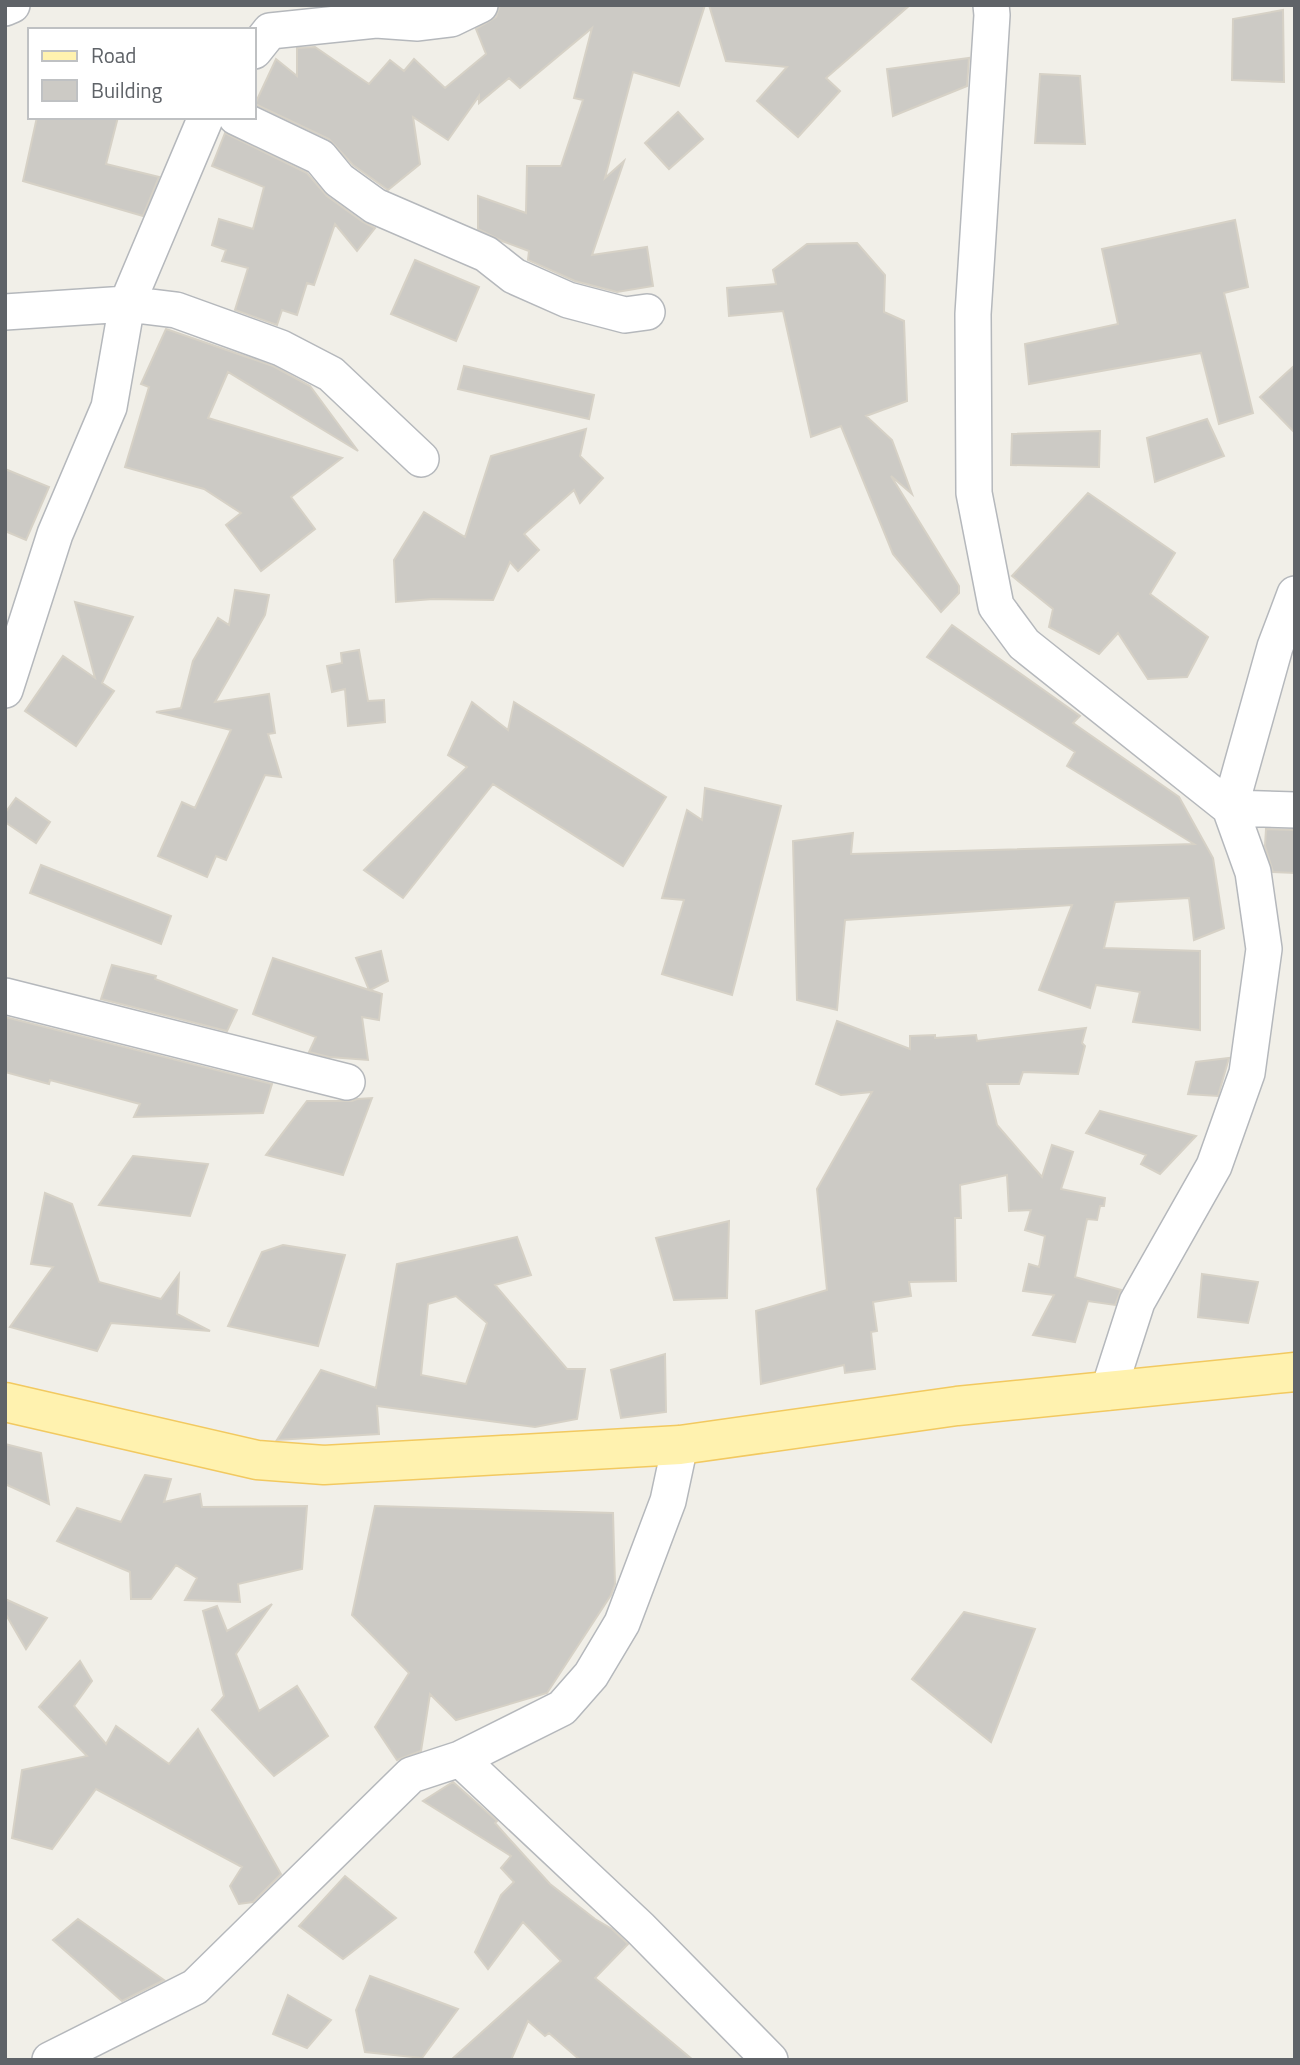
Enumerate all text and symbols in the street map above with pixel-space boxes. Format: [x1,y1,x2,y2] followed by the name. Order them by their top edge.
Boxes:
[28,28,256,119] legend
[91,39,136,71] text: Road
[91,74,163,106] text: Building

